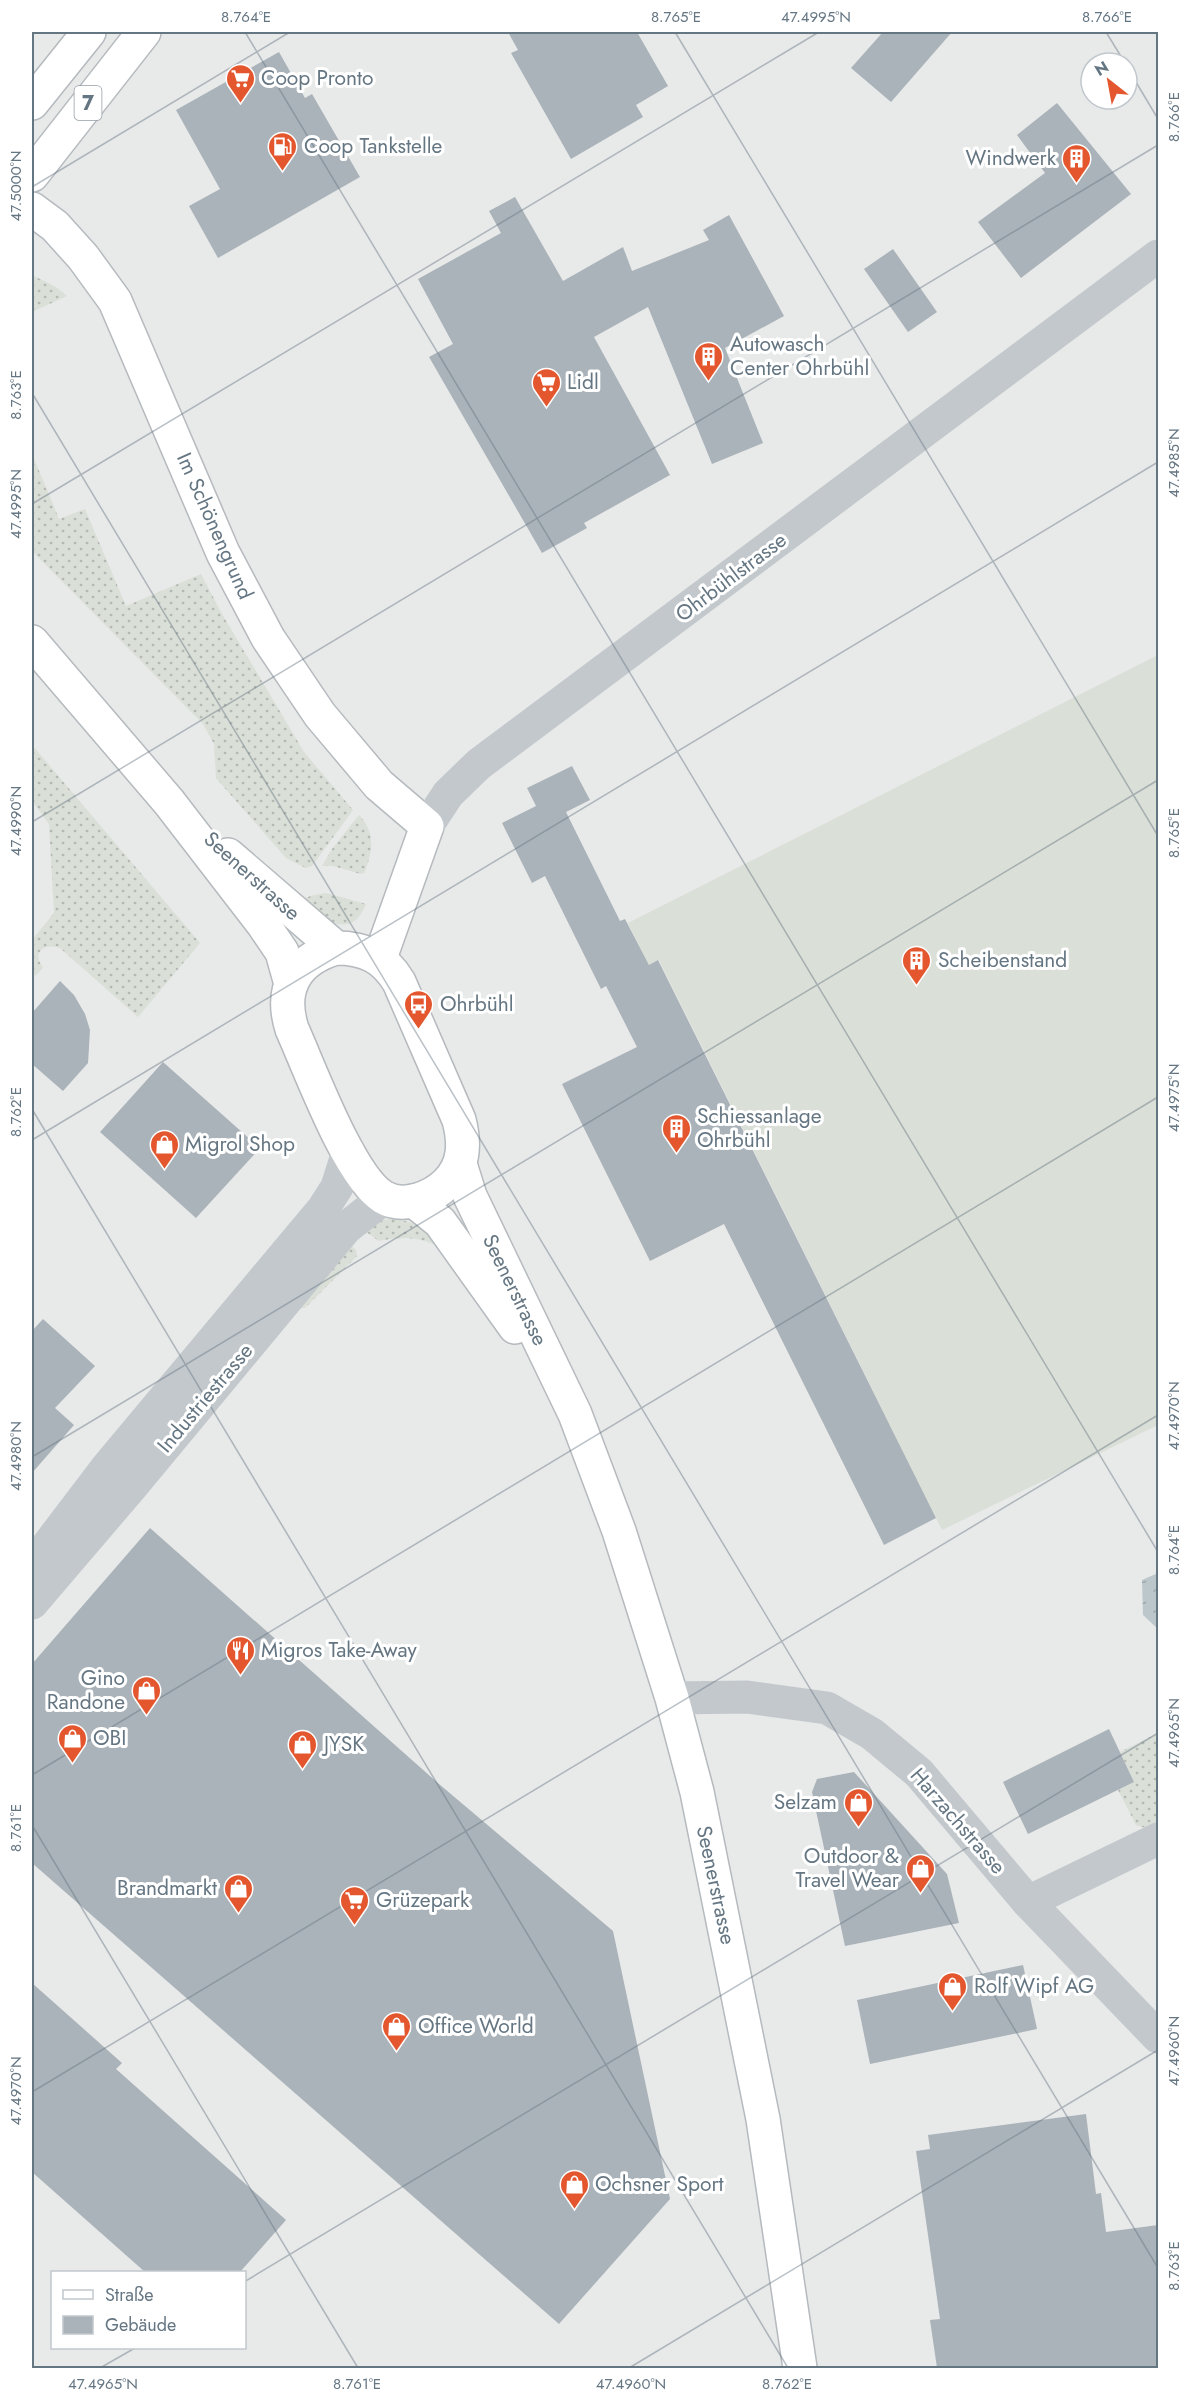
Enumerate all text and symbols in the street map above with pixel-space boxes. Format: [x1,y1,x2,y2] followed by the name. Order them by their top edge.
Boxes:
[221,6,271,28] text: 8.764°E
[651,6,701,28] text: 8.765°E
[781,6,851,28] text: 47.4995°N
[1082,6,1132,28] text: 8.766°E
[1079,51,1139,111] north arrow
[1090,55,1113,82] text: N
[224,62,256,104] supermarket icon: Coop Pronto
[261,63,374,93] place label: Coop Pronto
[74,86,101,120] road number: 7
[1163,92,1185,142] text: 8.766°E
[267,130,299,172] fuel station icon: Coop Tankstelle
[304,131,443,161] place label: Coop Tankstelle
[1061,142,1093,184] building icon: Windwerk
[966,143,1057,173] place label: Windwerk
[5,151,27,221] text: 47.5000°N
[730,329,869,383] place label: Autowasch Center Ohrbühl
[693,340,725,382] building icon: Autowasch Center Ohrbühl
[530,366,562,408] supermarket icon: Lidl
[567,367,599,397] place label: Lidl
[5,370,27,420] text: 8.763°E
[1163,428,1185,498] text: 47.4985°N
[169,448,261,604] street label: Im Schönengrund
[5,469,27,539] text: 47.4995°N
[669,525,793,629] street label: Ohrbühlstrasse
[5,786,27,856] text: 47.4990°N
[1163,808,1185,858] text: 8.765°E
[197,824,307,928] street label: Seenerstrasse
[901,944,933,986] building icon: Scheibenstand
[938,945,1067,975] place label: Scheibenstand
[403,988,435,1030] bus stop icon: Ohrbühl
[440,989,514,1019] place label: Ohrbühl
[1163,1064,1185,1132] text: 47.4975°N
[5,1087,27,1137] text: 8.762°E
[697,1101,822,1155] place label: Schiessanlage Ohrbühl
[660,1112,692,1154] building icon: Schiessanlage Ohrbühl
[148,1128,180,1170] shop icon: Migrol Shop
[185,1129,295,1159] place label: Migrol Shop
[475,1229,555,1351] street label: Seenerstrasse
[150,1337,260,1459] street label: Industriestrasse
[1163,1381,1185,1451] text: 47.4970°N
[5,1421,27,1491] text: 47.4980°N
[1163,1525,1185,1575] text: 8.764°E
[224,1634,256,1676] restaurant icon: Migros Take-Away
[261,1635,418,1665] place label: Migros Take-Away
[47,1663,125,1717] place label: Gino Randone
[130,1674,162,1716] shop icon: Gino Randone
[1163,1698,1185,1768] text: 47.4965°N
[56,1722,88,1764] shop icon: OBI
[93,1723,126,1753] place label: OBI
[287,1728,319,1770] shop icon: JYSK
[321,1729,364,1759] place label: JYSK
[903,1761,1013,1881] street label: Harzachstrasse
[842,1786,874,1828] shop icon: Selzam
[774,1787,837,1817] place label: Selzam
[5,1804,27,1852] text: 8.761°E
[689,1823,743,1947] street label: Seenerstrasse
[796,1841,900,1895] place label: Outdoor & Travel Wear
[904,1852,936,1894] shop icon: Outdoor & Travel Wear
[222,1872,254,1914] shop icon: Brandmarkt
[117,1873,217,1903] place label: Brandmarkt
[339,1884,371,1926] supermarket icon: Grüzepark
[376,1885,470,1915] place label: Grüzepark
[937,1970,969,2012] shop icon: Rolf Wipf AG
[974,1971,1094,2001] place label: Rolf Wipf AG
[381,2010,413,2052] shop icon: Office World
[418,2011,534,2041] place label: Office World
[1163,2016,1185,2086] text: 47.4960°N
[5,2056,27,2126] text: 47.4970°N
[558,2168,590,2210] shop icon: Ochsner Sport
[595,2169,724,2199] place label: Ochsner Sport
[1163,2241,1185,2291] text: 8.763°E
[51,2271,246,2349] legend
[105,2282,153,2308] text: Straße
[105,2312,176,2338] text: Gebäude
[68,2373,138,2395] text: 47.4965°N
[333,2373,381,2395] text: 8.761°E
[596,2373,666,2395] text: 47.4960°N
[762,2373,812,2395] text: 8.762°E

